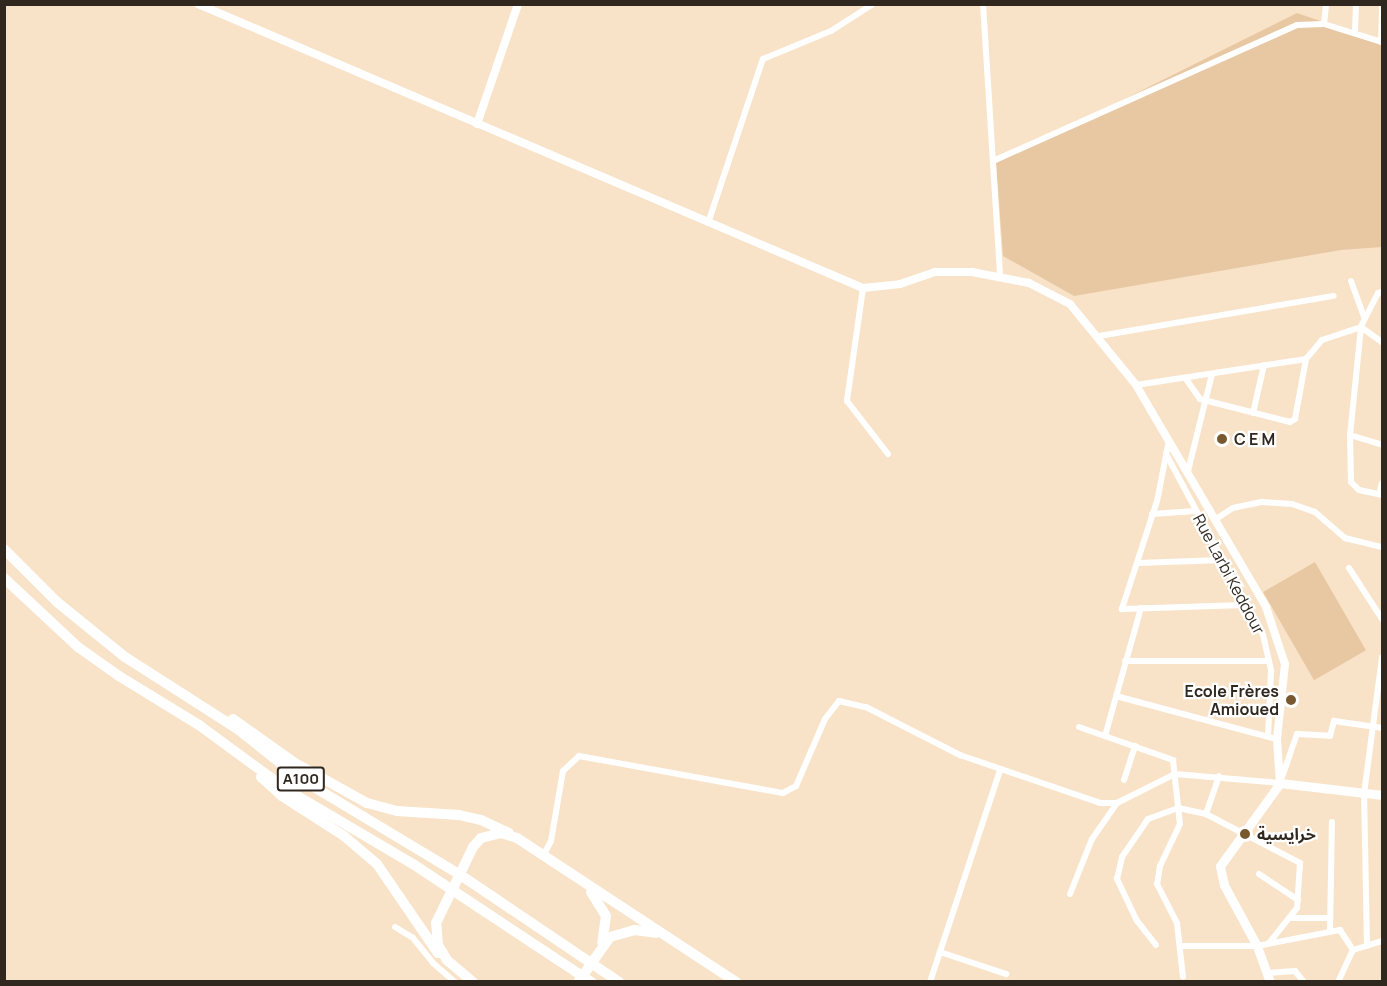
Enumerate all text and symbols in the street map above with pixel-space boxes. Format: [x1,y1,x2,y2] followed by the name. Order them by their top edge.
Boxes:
[1234,429,1275,449] place label: C E M
[1215,432,1229,446] marker: C E M
[1189,511,1269,637] street label: Rue Larbi Keddour
[1185,681,1279,719] place label: Ecole Frères Amioued
[1284,693,1298,707] marker: Ecole Frères Amioued
[276,767,326,791] road number: A100
[1257,824,1316,844] place label: خرايسية
[1238,827,1252,841] marker: خرايسية

